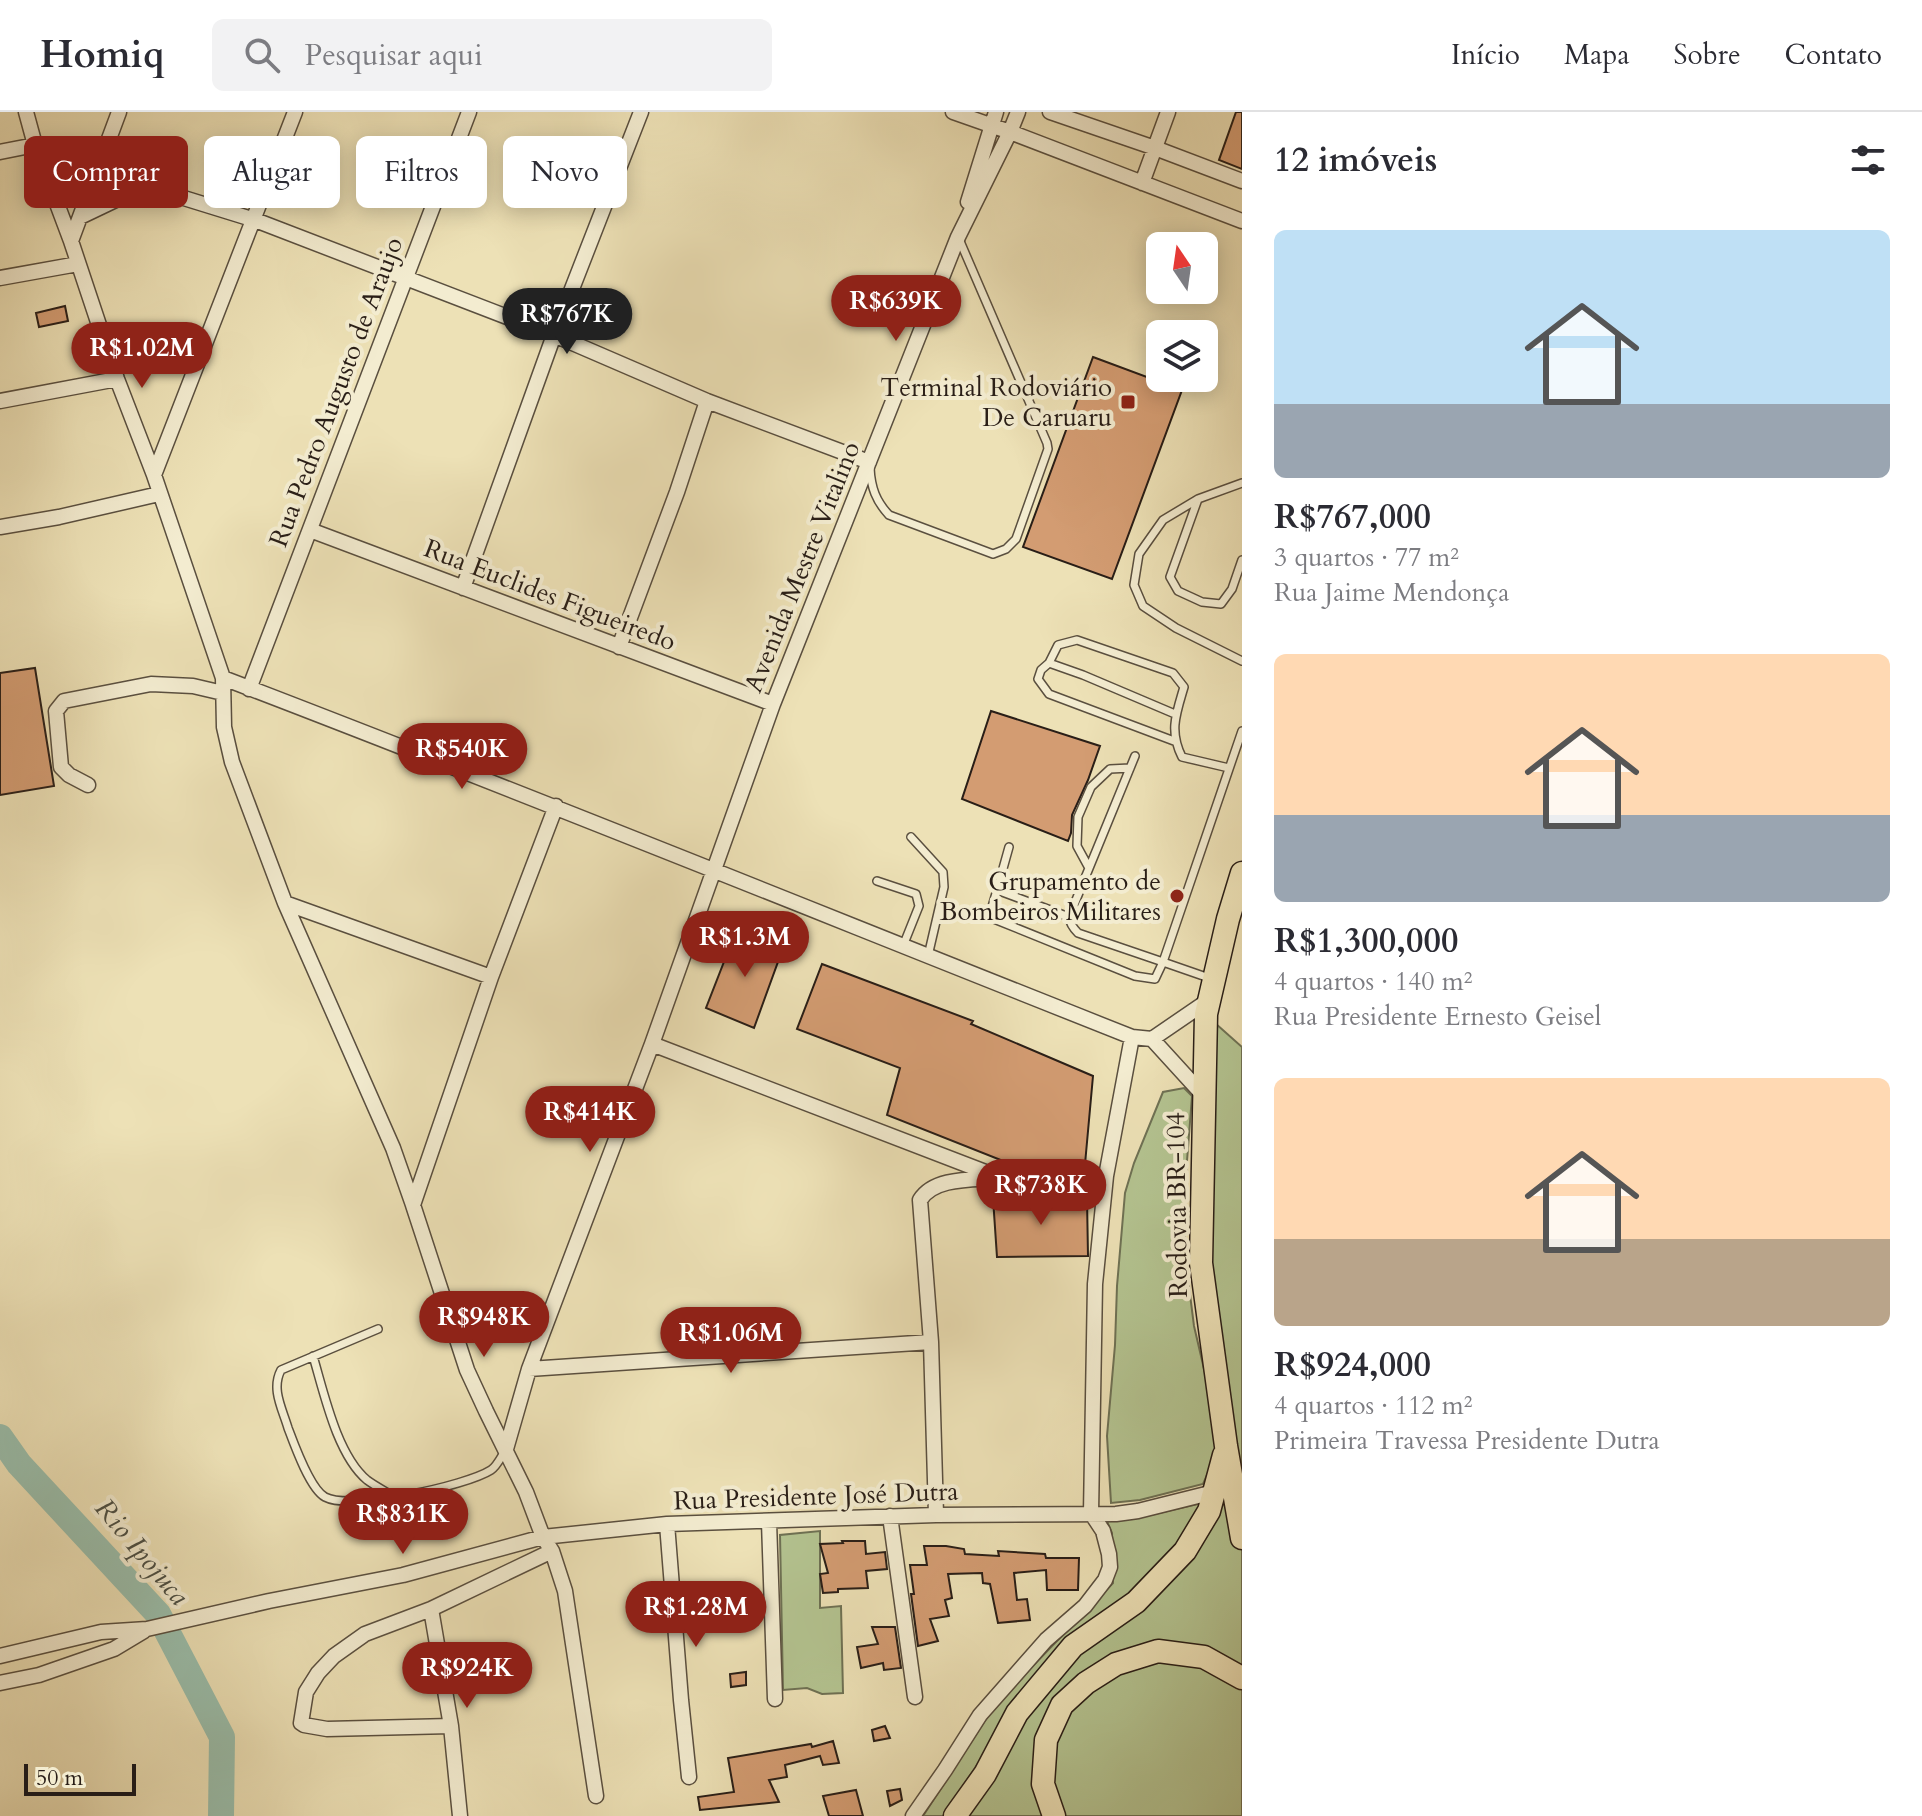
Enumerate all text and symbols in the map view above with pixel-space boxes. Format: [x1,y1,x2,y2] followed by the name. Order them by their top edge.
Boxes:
[212,19,772,91] search box
[40,29,164,81] text: Homiq
[240,33,284,77] icon: search
[304,35,483,76] text: Pesquisar aqui
[1451,36,1520,74] text: Início
[1564,36,1629,74] text: Mapa
[1673,36,1741,74] text: Sobre
[1785,36,1882,74] text: Contato
[24,136,188,208] chip: Comprar
[204,136,340,208] chip: Alugar
[356,136,487,208] chip: Filtros
[503,136,627,208] chip: Novo
[1274,137,1437,183] text: 12 imóveis
[1846,138,1890,182] icon: filters
[261,232,411,552] street label: Rua Pedro Augusto de Araujo
[1146,232,1218,304] north arrow
[1146,232,1218,392] map controls
[831,275,961,343] pin: R$639K
[1510,282,1654,426] icon: home
[849,283,943,318] text: R$639K
[502,288,632,356] pin: R$767K
[520,296,614,331] text: R$767K
[1146,320,1218,392] button: layers
[68,322,216,390] pin: R$1.02M
[89,330,195,365] text: R$1.02M
[880,370,1112,435] place label: Terminal Rodoviário De Caruaru
[1119,393,1137,411] marker: Terminal Rodoviário De Caruaru
[736,436,868,698] street label: Avenida Mestre Vitalino
[1274,494,1431,540] text: R$767,000
[419,531,681,659] street label: Rua Euclides Figueiredo
[1274,540,1459,575] text: 3 quartos · 77 m²
[1274,575,1509,610] text: Rua Jaime Mendonça
[1510,706,1654,850] icon: home
[397,723,527,791] pin: R$540K
[415,731,509,766] text: R$540K
[940,864,1161,929] place label: Grupamento de Bombeiros Militares
[1168,887,1186,905] marker: Grupamento de Bombeiros Militares
[680,911,810,979] pin: R$1.3M
[1274,918,1458,964] text: R$1,300,000
[699,919,791,954] text: R$1.3M
[1274,964,1472,999] text: 4 quartos · 140 m²
[1274,999,1601,1034] text: Rua Presidente Ernesto Geisel
[525,1086,655,1154] pin: R$414K
[543,1094,637,1129] text: R$414K
[1158,1112,1196,1298] street label: Rodovia BR-104
[1510,1130,1654,1274] icon: home
[976,1159,1106,1227] pin: R$738K
[994,1167,1088,1202] text: R$738K
[419,1291,549,1359] pin: R$948K
[437,1299,531,1334] text: R$948K
[657,1307,805,1375] pin: R$1.06M
[678,1315,784,1350] text: R$1.06M
[1274,1342,1431,1388] text: R$924,000
[1274,1388,1472,1423] text: 4 quartos · 112 m²
[1274,1423,1660,1458] text: Primeira Travessa Presidente Dutra
[673,1474,959,1518] street label: Rua Presidente José Dutra
[338,1488,468,1556] pin: R$831K
[86,1491,198,1613] water label: Rio Ipojuca
[356,1496,450,1531] text: R$831K
[622,1581,770,1649] pin: R$1.28M
[643,1589,749,1624] text: R$1.28M
[402,1642,532,1710] pin: R$924K
[420,1650,514,1685] text: R$924K
[24,1760,136,1796] scale bar
[36,1763,83,1793] text: 50 m

